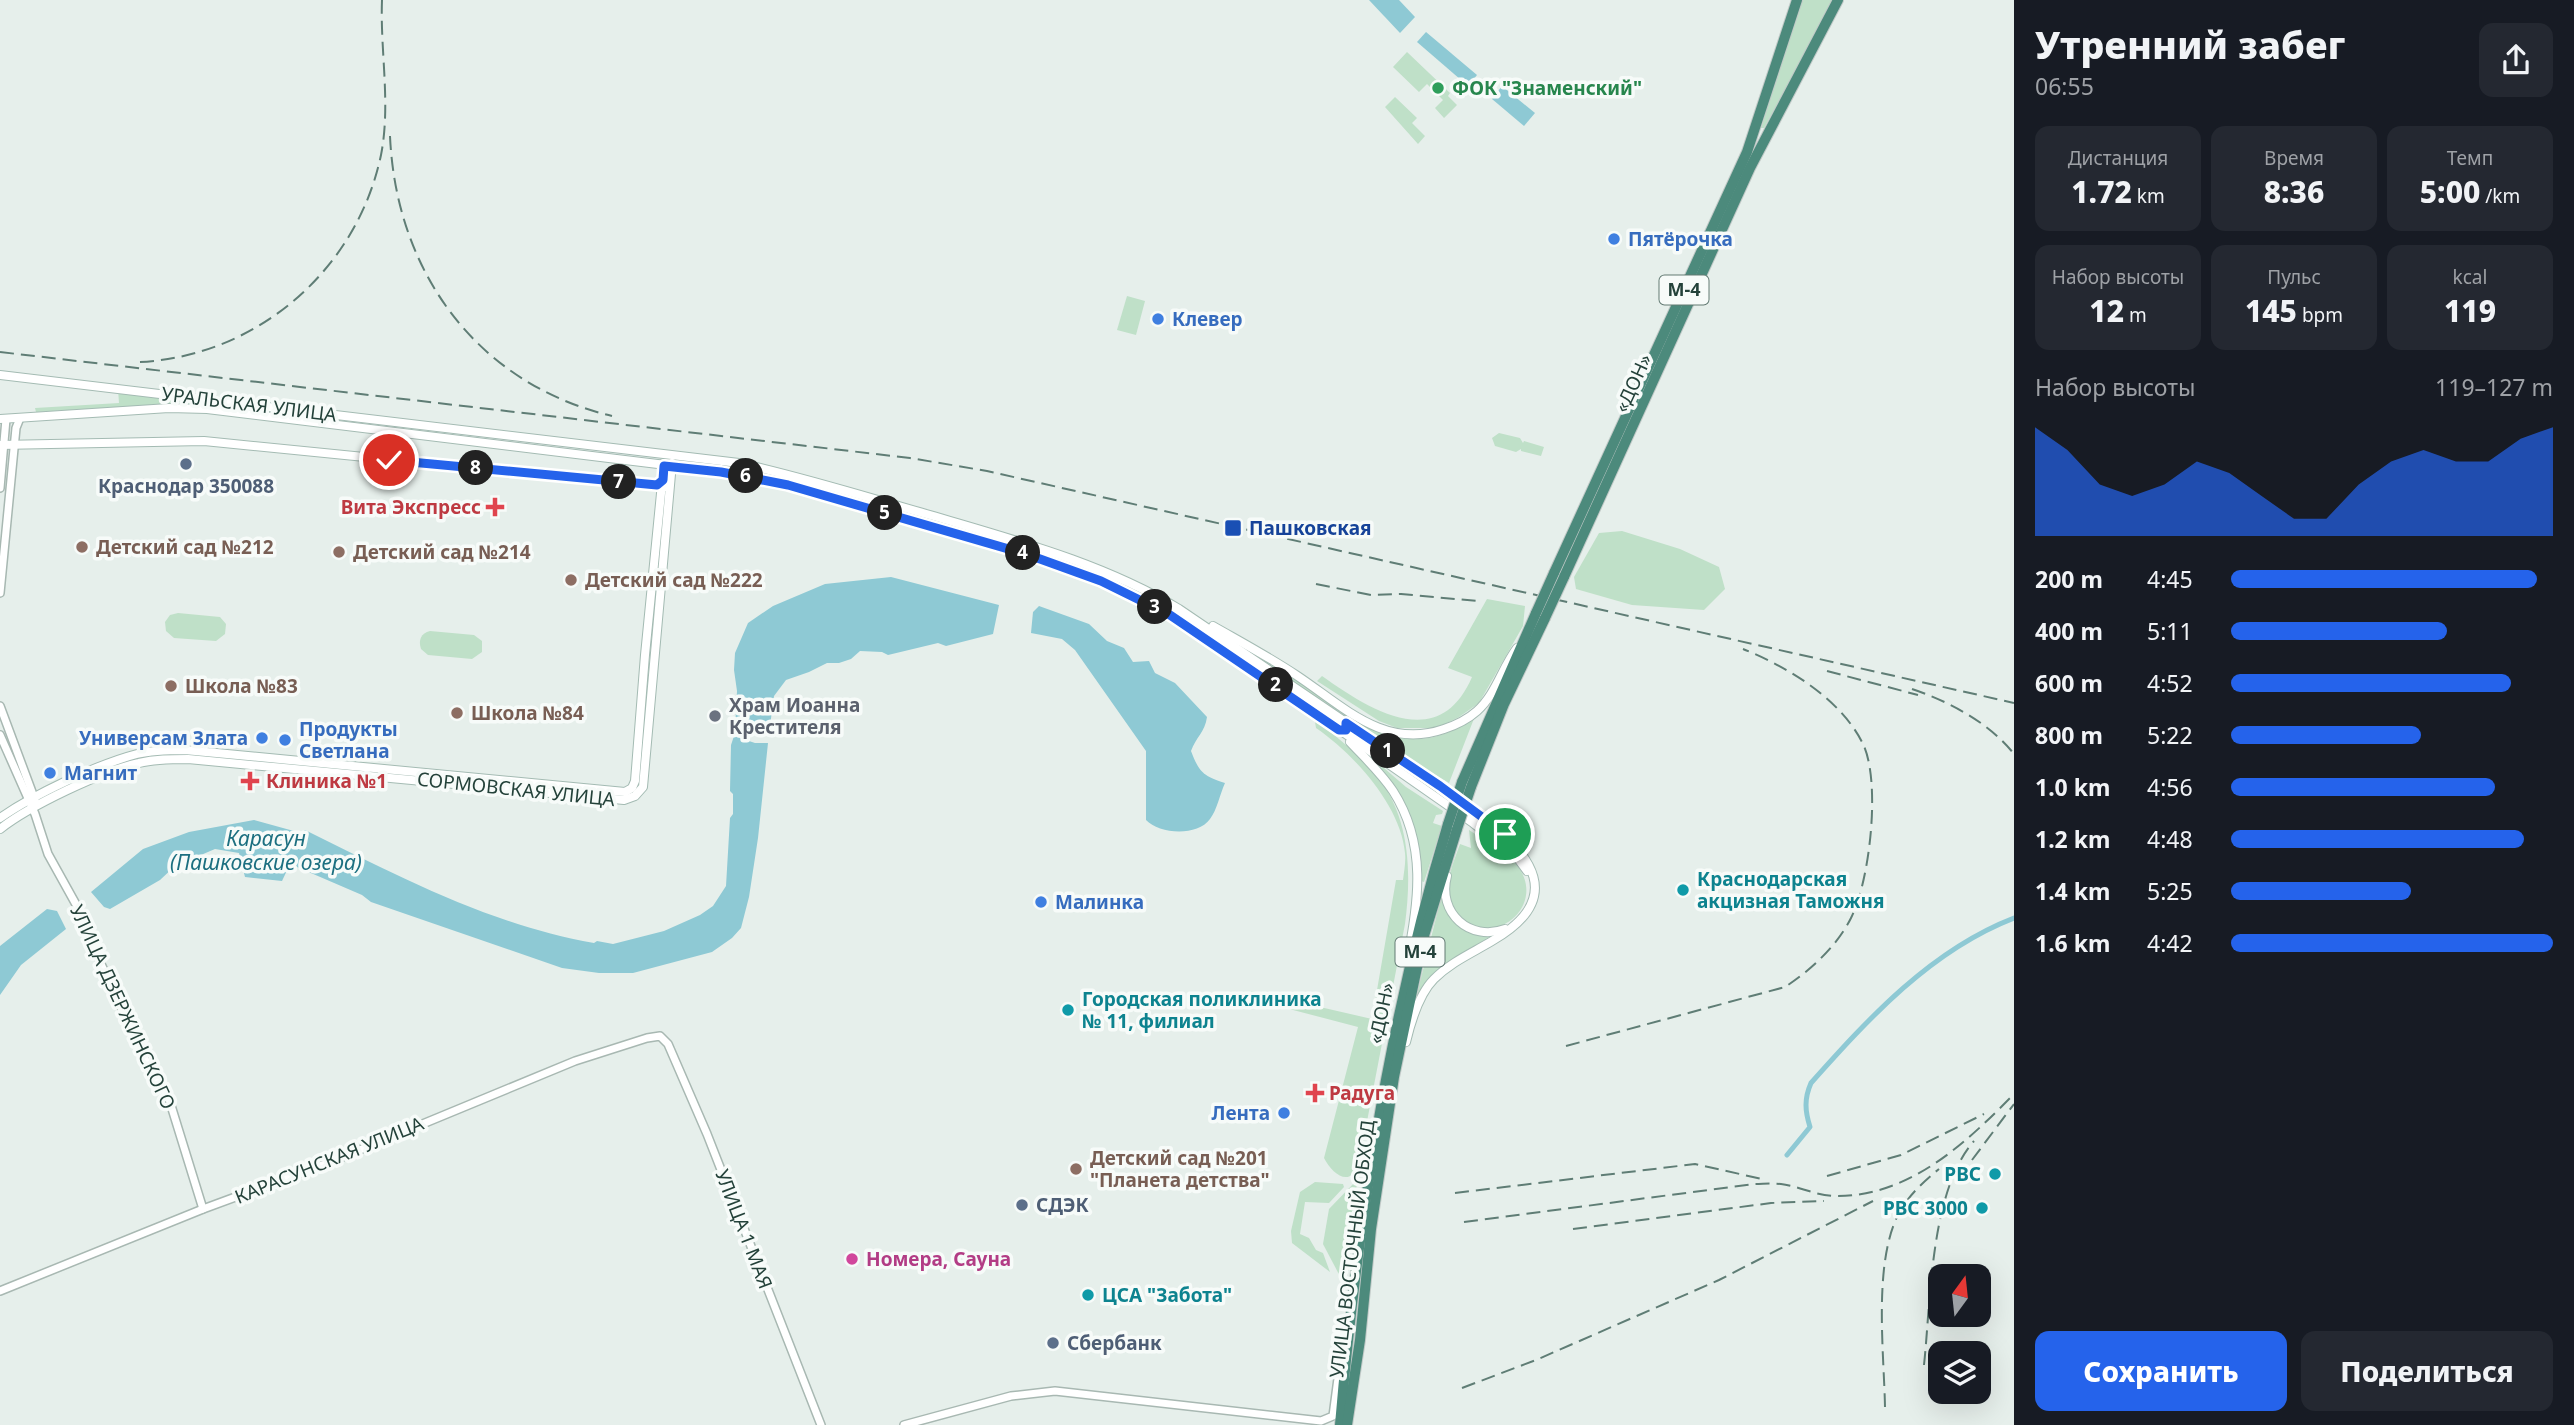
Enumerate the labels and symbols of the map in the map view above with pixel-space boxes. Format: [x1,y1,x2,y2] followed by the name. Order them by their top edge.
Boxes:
[1452,75,1642,101] place label: ФОК "Знаменский"
[1430,80,1446,96] marker: ФОК "Знаменский"
[1628,226,1733,252] place label: Пятёрочка
[1606,231,1622,247] marker: Пятёрочка
[1660,276,1708,304] road number: М-4
[1172,306,1243,332] place label: Клевер
[1150,311,1166,327] marker: Клевер
[1608,350,1658,416] street label: «ДОН»
[160,380,339,428] street label: УРАЛЬСКАЯ УЛИЦА
[359,430,419,490] pin
[458,450,494,486] pin: 8
[178,456,194,472] marker: Краснодар 350088
[728,458,764,494] pin: 6
[602,464,636,500] pin: 7
[98,473,274,499] place label: Краснодар 350088
[341,494,481,520] place label: Вита Экспресс
[868,496,903,530] pin: 5
[487,499,503,515] marker: Вита Экспресс
[1249,515,1371,541] place label: Пашковская
[1223,518,1243,538] marker: Пашковская
[96,534,274,560] place label: Детский сад №212
[1006,536,1040,570] pin: 4
[74,539,90,555] marker: Детский сад №212
[353,539,531,565] place label: Детский сад №214
[331,544,347,560] marker: Детский сад №214
[585,567,763,593] place label: Детский сад №222
[563,572,579,588] marker: Детский сад №222
[1138,590,1172,624] pin: 3
[1258,668,1294,702] pin: 2
[185,673,298,699] place label: Школа №83
[163,678,179,694] marker: Школа №83
[729,692,860,740] place label: Храм Иоанна Крестителя
[471,700,584,726] place label: Школа №84
[449,705,465,721] marker: Школа №84
[707,708,723,724] marker: Храм Иоанна Крестителя
[299,716,398,764] place label: Продукты Светлана
[79,725,248,751] place label: Универсам Злата
[254,730,270,746] marker: Универсам Злата
[277,732,293,748] marker: Продукты Светлана
[1370,734,1406,768] pin: 1
[64,760,138,786] place label: Магнит
[42,765,58,781] marker: Магнит
[416,766,617,812] street label: СОРМОВСКАЯ УЛИЦА
[266,768,387,794] place label: Клиника №1
[240,771,260,791] marker: Клиника №1
[1475,804,1535,864] pin
[170,824,362,876] water label: Карасун (Пашковские озера)
[1697,866,1884,914] place label: Краснодарская акцизная Таможня
[1675,882,1691,898] marker: Краснодарская акцизная Таможня
[1055,889,1144,915] place label: Малинка
[1033,894,1049,910] marker: Малинка
[64,901,182,1113] street label: УЛИЦА ДЗЕРЖИНСКОГО
[1396,937,1444,967] road number: М-4
[1362,980,1400,1046] street label: «ДОН»
[1082,986,1322,1034] place label: Городская поликлиника № 11, филиал
[1060,1002,1076,1018] marker: Городская поликлиника № 11, филиал
[1329,1080,1395,1106] place label: Радуга
[1307,1085,1323,1101] marker: Радуга
[1212,1100,1270,1126] place label: Лента
[1276,1105,1292,1121] marker: Лента
[231,1110,428,1210] street label: КАРАСУНСКАЯ УЛИЦА
[1323,1118,1381,1379] street label: УЛИЦА ВОСТОЧНЫЙ ОБХОД
[1090,1145,1270,1193] place label: Детский сад №201 "Планета детства"
[1068,1161,1084,1177] marker: Детский сад №201 "Планета детства"
[1944,1161,1981,1187] place label: РВС
[709,1166,779,1292] street label: УЛИЦА 1 МАЯ
[1987,1166,2003,1182] marker: РВС
[1036,1192,1089,1218] place label: СДЭК
[1883,1195,1968,1221] place label: РВС 3000
[1014,1197,1030,1213] marker: СДЭК
[1974,1200,1990,1216] marker: РВС 3000
[866,1246,1011,1272] place label: Номера, Сауна
[844,1251,860,1267] marker: Номера, Сауна
[1928,1264,1992,1326] north arrow
[1102,1282,1232,1308] place label: ЦСА "Забота"
[1080,1287,1096,1303] marker: ЦСА "Забота"
[1067,1330,1162,1356] place label: Сбербанк
[1045,1335,1061,1351] marker: Сбербанк

